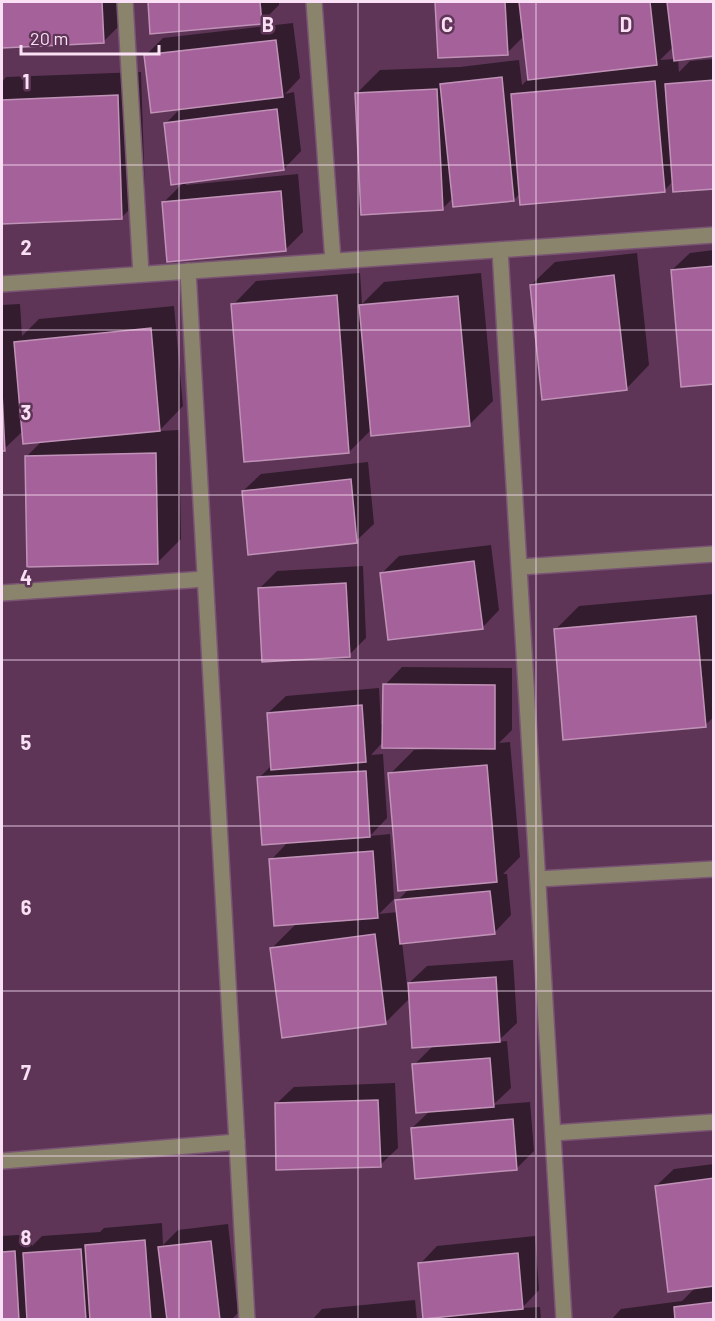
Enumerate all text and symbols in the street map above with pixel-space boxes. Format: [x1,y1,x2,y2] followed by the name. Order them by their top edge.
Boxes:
[262,12,274,36] text: B
[441,12,453,36] text: C
[620,12,632,36] text: D
[21,18,159,56] scale bar
[30,27,68,49] text: 20 m
[22,69,30,93] text: 1
[20,235,32,259] text: 2
[21,400,31,424] text: 3
[20,565,32,589] text: 4
[21,730,32,754] text: 5
[21,895,32,919] text: 6
[21,1060,31,1084] text: 7
[21,1225,32,1249] text: 8

